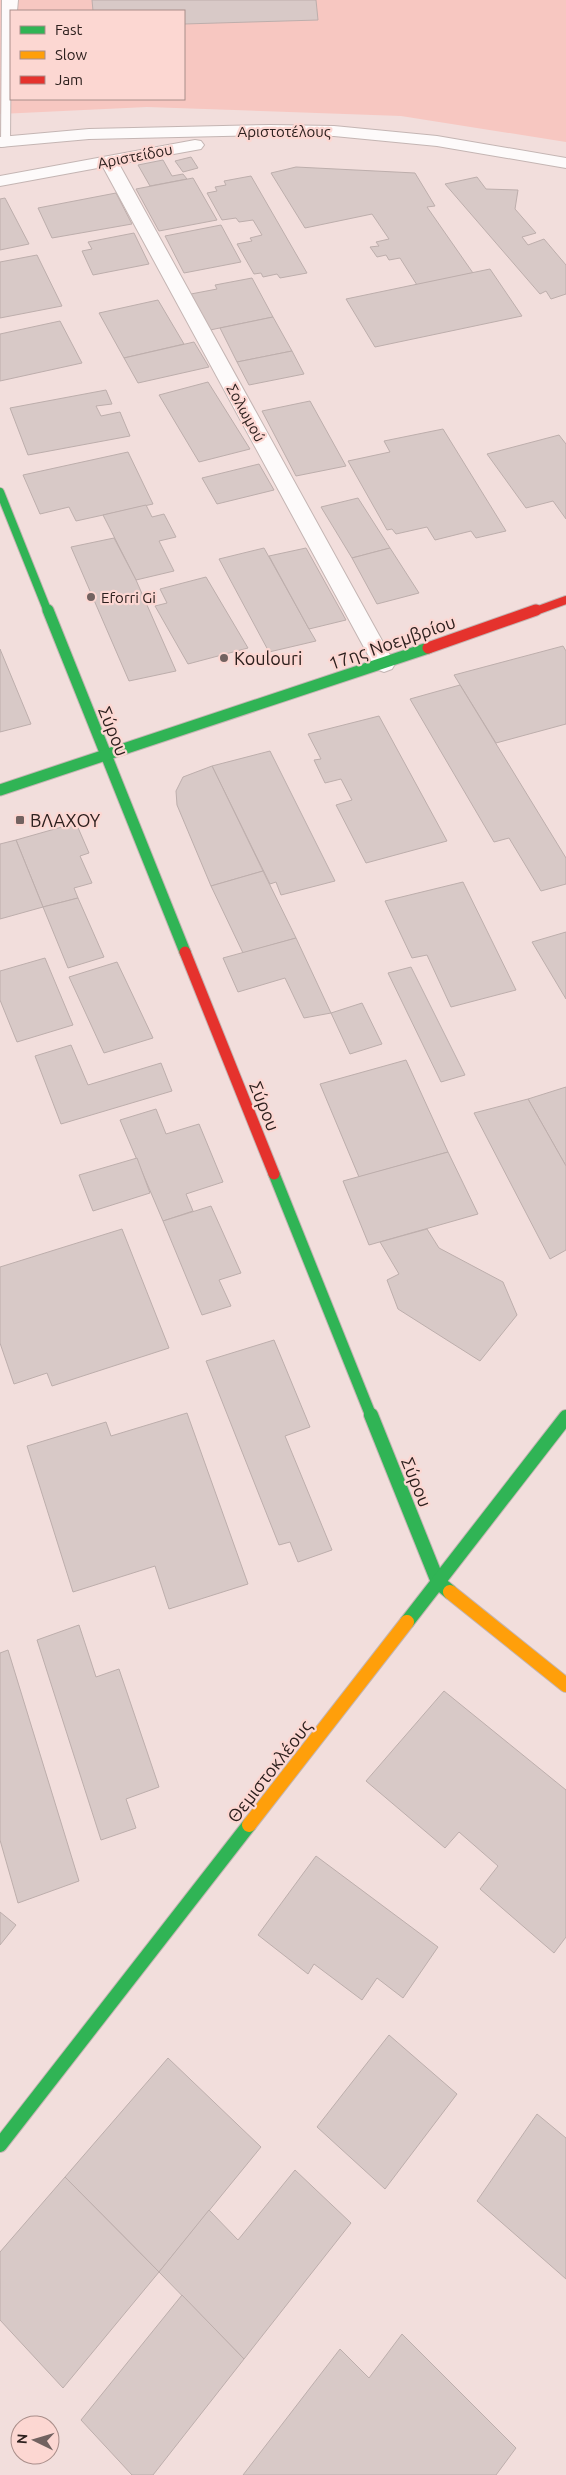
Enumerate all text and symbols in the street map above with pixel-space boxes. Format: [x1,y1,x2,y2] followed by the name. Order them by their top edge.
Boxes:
[10,10,185,100] legend
[55,21,83,38] text: Fast
[55,46,88,63] text: Slow
[55,71,83,88] text: Jam
[237,123,331,140] street label: Αριστοτέλους
[96,140,174,172] street label: Αριστείδου
[223,381,269,445] street label: Σολωμού
[101,589,156,606] place label: Eforri Gi
[85,591,97,603] marker: Eforri Gi
[326,611,458,674] street label: 17ης Νοεμβρίου
[234,648,302,668] place label: Koulouri
[218,652,230,664] marker: Koulouri
[95,703,133,759] street label: Σύρου
[30,810,101,830] place label: ΒΛΑΧΟΥ
[14,814,26,826] marker: ΒΛΑΧΟΥ
[246,1078,284,1134] street label: Σύρου
[398,1454,436,1510] street label: Σύρου
[223,1716,316,1827] street label: Θεμιστοκλέους
[10,2415,60,2465] north arrow
[14,2433,30,2445] text: N

